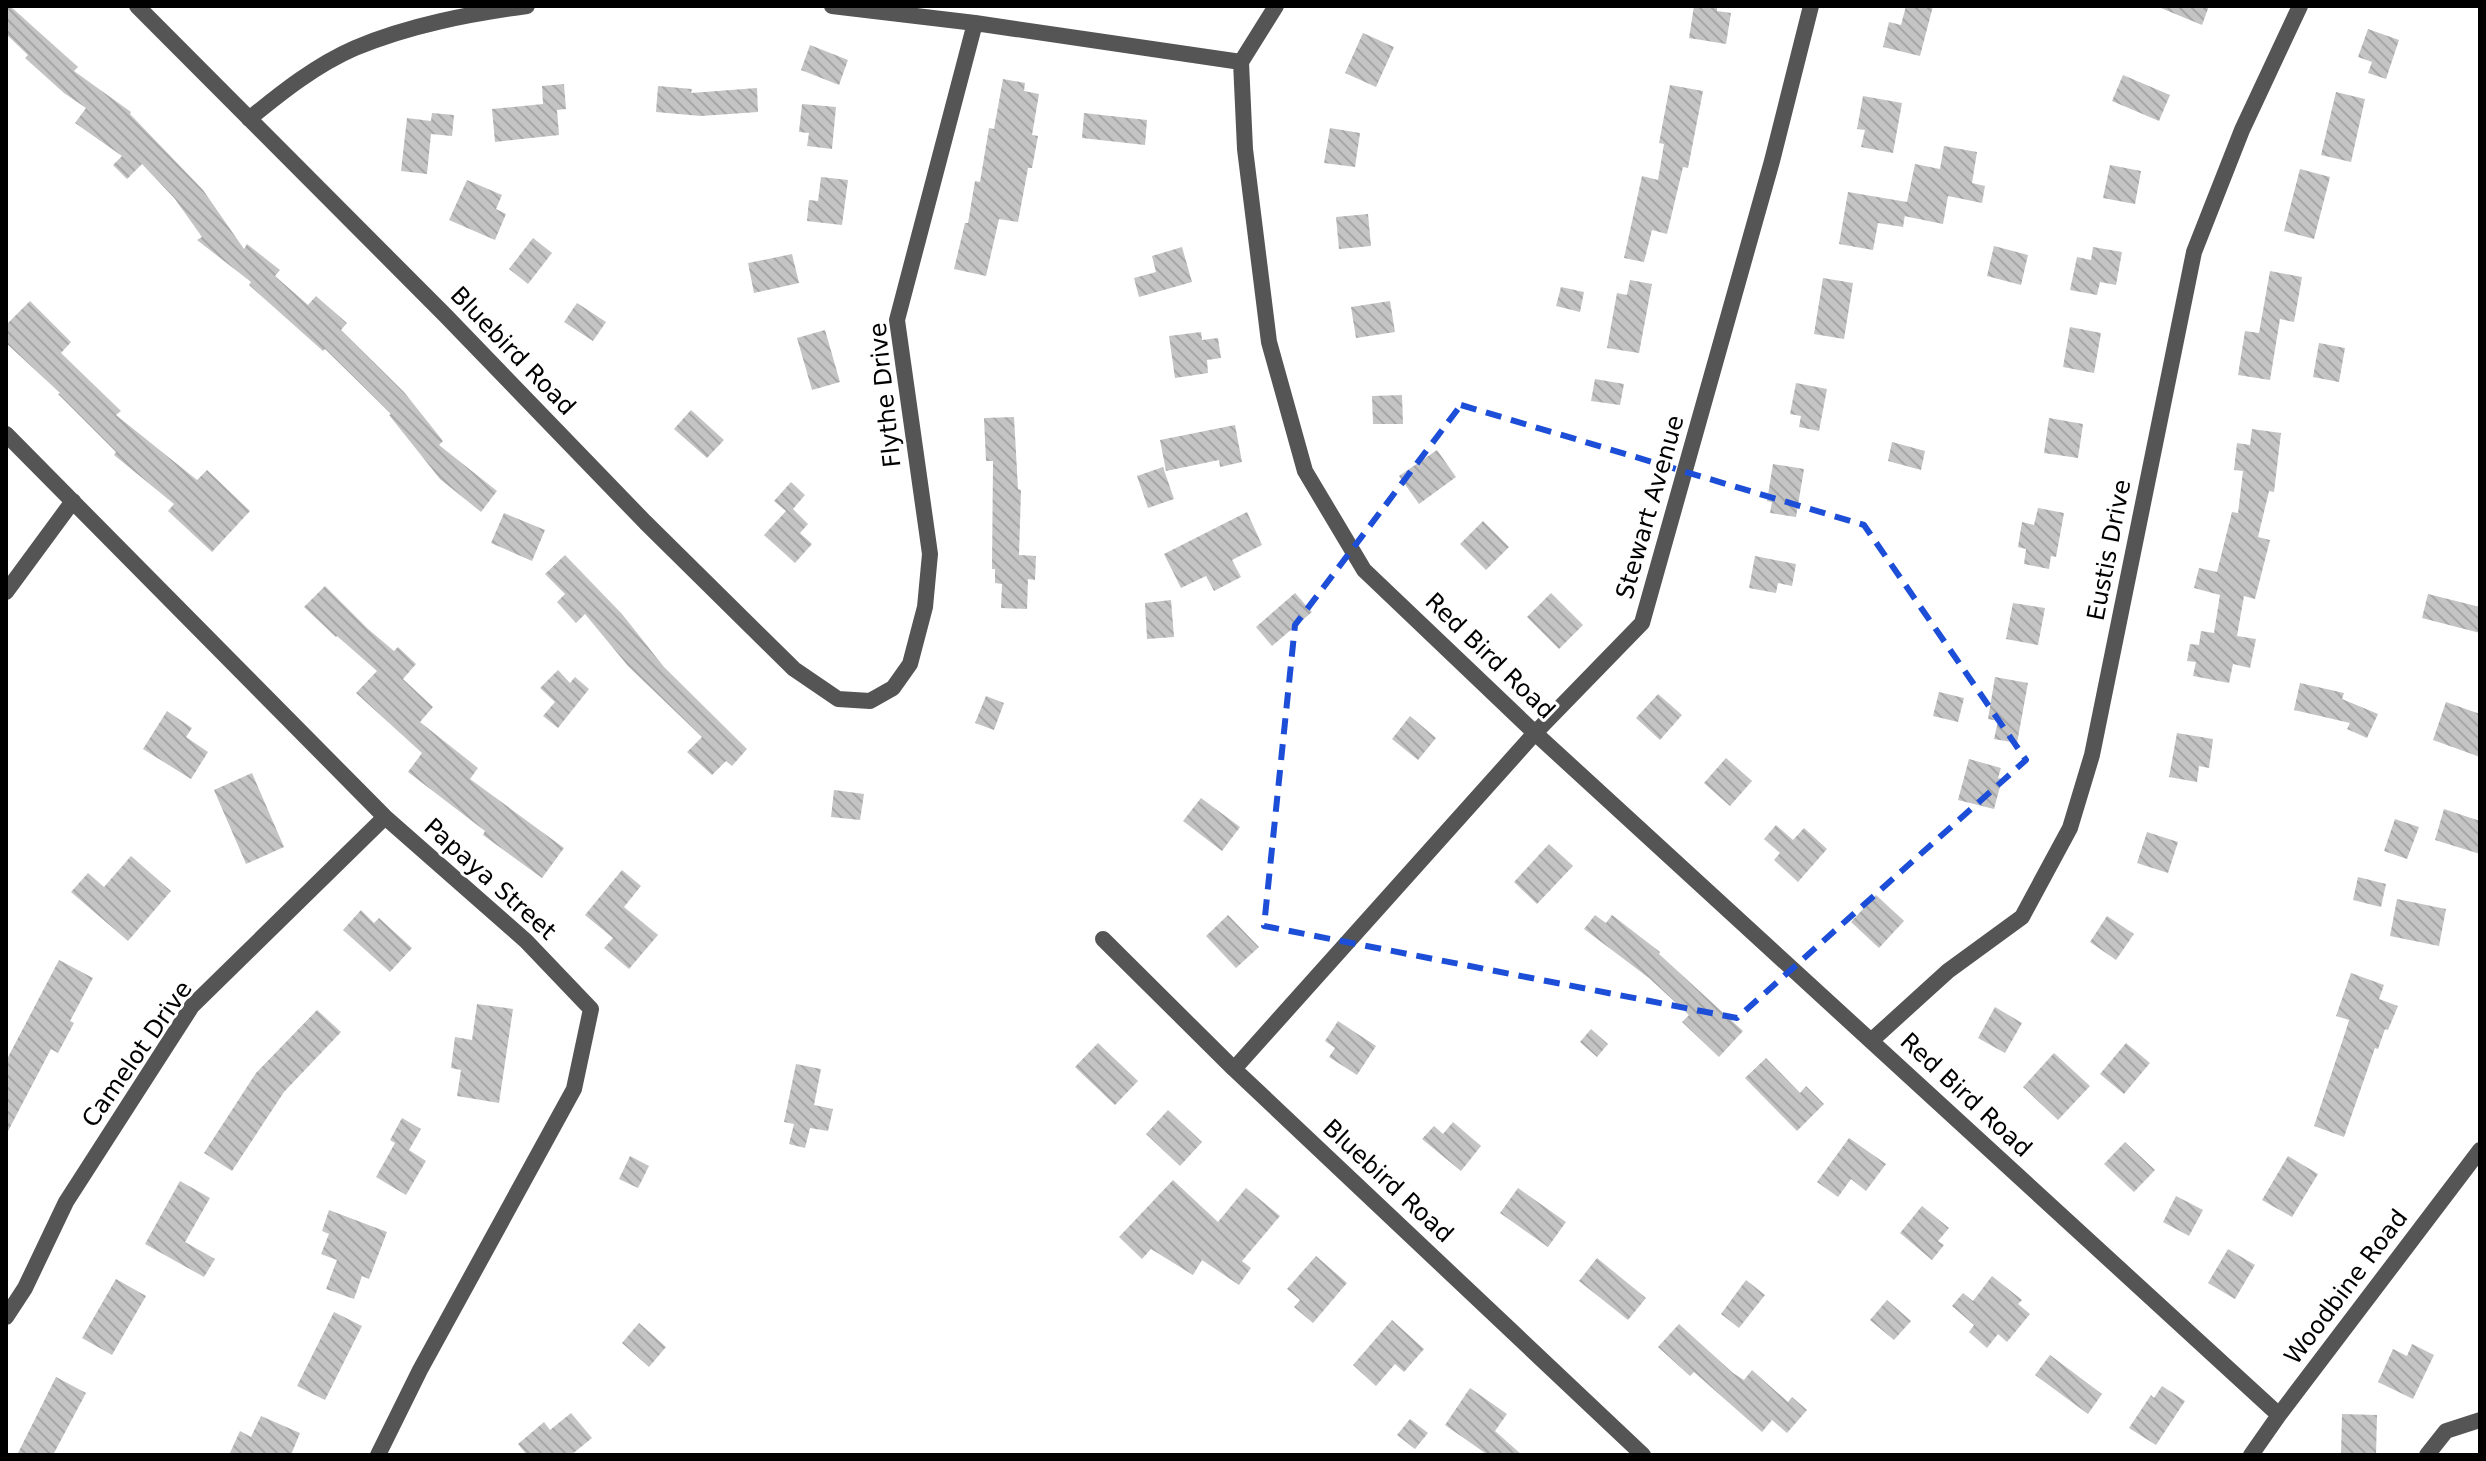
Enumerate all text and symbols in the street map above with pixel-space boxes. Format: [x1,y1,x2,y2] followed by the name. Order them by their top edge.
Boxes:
[445,281,581,421] street label: Bluebird Road
[863,321,907,469] street label: Flythe Drive
[1610,412,1690,602] street label: Stewart Avenue
[2082,477,2136,623] street label: Eustis Drive
[1420,587,1560,725] street label: Red Bird Road
[418,813,562,945] street label: Papaya Street
[76,976,198,1132] street label: Camelot Drive
[1895,1027,2037,1163] street label: Red Bird Road
[1317,1114,1459,1248] street label: Bluebird Road
[2279,1204,2413,1370] street label: Woodbine Road

